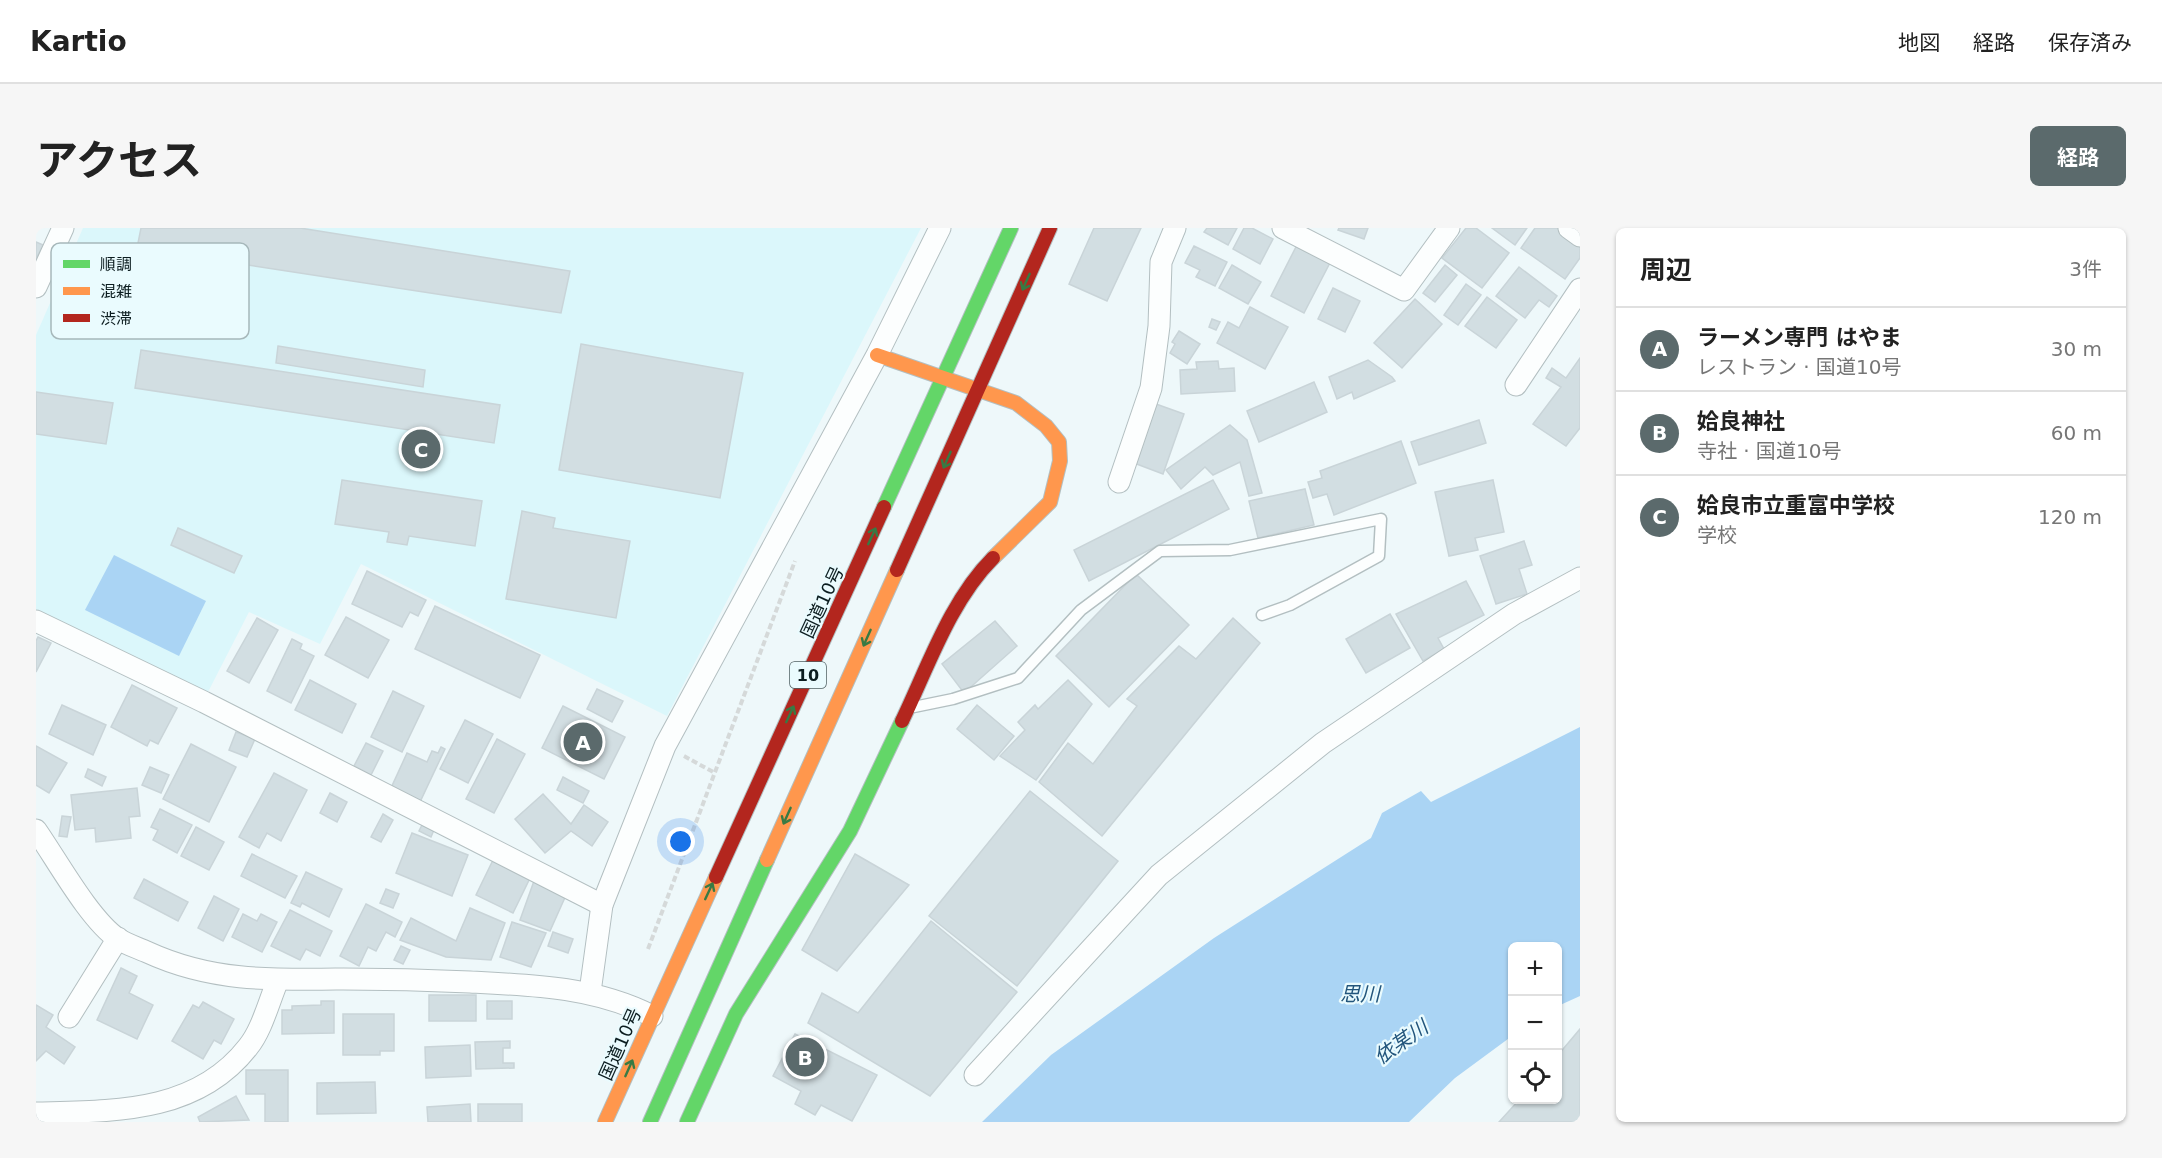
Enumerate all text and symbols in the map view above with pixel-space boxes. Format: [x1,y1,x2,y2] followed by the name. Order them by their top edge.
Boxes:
[30,25,127,58] text: Kartio
[1898,31,1940,55] text: 地図
[1973,31,2015,55] text: 経路
[2048,31,2132,55] text: 保存済み
[2030,126,2126,186] button: 経路
[36,136,202,185] text: アクセス
[51,243,249,339] legend
[100,255,132,274] text: 順調
[1640,255,1692,285] text: 周辺
[2069,257,2102,281] text: 3件
[1020,272,1031,290] one-way arrow
[100,282,132,301] text: 混雑
[100,309,132,328] text: 渋滞
[1697,325,1902,350] text: ラーメン専門 はやま
[1652,337,1667,361] text: A
[2051,337,2102,361] text: 30 m
[1697,355,1902,379] text: レストラン · 国道10号
[1697,409,1785,434] text: 姶良神社
[1652,421,1667,445] text: B
[2051,421,2102,445] text: 60 m
[402,426,440,472] pin: C
[1697,439,1842,463] text: 寺社 · 国道10号
[941,450,952,468] one-way arrow
[1697,493,1895,518] text: 姶良市立重富中学校
[1652,505,1667,529] text: C
[2038,505,2102,529] text: 120 m
[1697,523,1737,547] text: 学校
[866,528,878,546] one-way arrow
[796,563,848,641] street label: 国道10号
[861,628,872,646] one-way arrow
[790,662,826,688] road number: 10
[785,705,797,723] one-way arrow
[564,720,602,764] pin: A
[781,806,793,824] one-way arrow
[666,827,695,856] your location
[704,882,715,900] one-way arrow
[1508,942,1562,1104] map controls
[1508,942,1562,996] button: +
[1340,982,1382,1006] water label: 思川
[1508,996,1562,1050] button: −
[595,1005,645,1083] street label: 国道10号
[1370,1014,1434,1069] water label: 依某川
[786,1034,824,1080] pin: B
[1508,1050,1562,1104] button: locate
[623,1060,635,1078] one-way arrow

